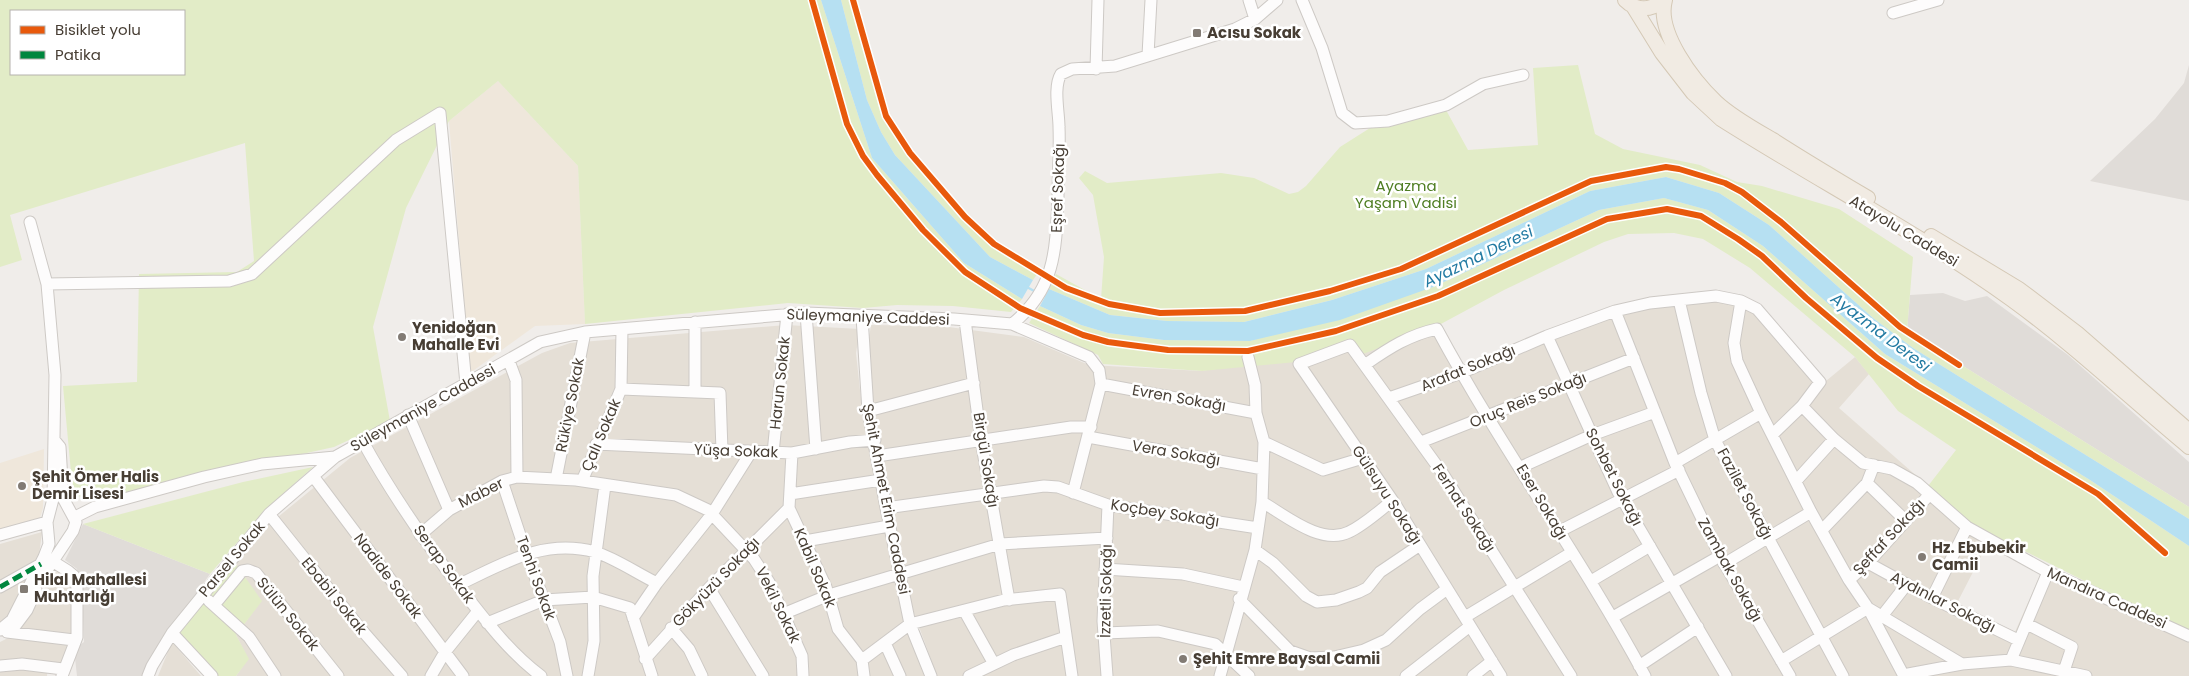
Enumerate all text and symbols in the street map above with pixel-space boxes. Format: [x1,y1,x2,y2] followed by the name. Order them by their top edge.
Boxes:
[10,10,185,75] legend
[55,19,141,40] text: Bisiklet yolu
[1207,22,1302,43] place label: Acısu Sokak
[1191,27,1203,39] marker: Acısu Sokak
[55,44,101,65] text: Patika
[1045,143,1070,233] street label: Eşref Sokağı
[1355,175,1457,213] park label: Ayazma Yaşam Vadisi
[1846,190,1963,271] street label: Atayolu Caddesi
[1419,219,1538,293] water label: Ayazma Deresi
[1825,287,1936,378] water label: Ayazma Deresi
[786,303,950,330] street label: Süleymaniye Caddesi
[412,317,499,355] place label: Yenidoğan Mahalle Evi
[396,331,408,343] marker: Yenidoğan Mahalle Evi
[764,335,795,430] street label: Harun Sokak
[1417,339,1518,396] street label: Arafat Sokağı
[550,356,589,454] street label: Rükiye Sokak
[346,359,499,456] street label: Süleymaniye Caddesi
[1466,367,1589,433] street label: Oruç Reis Sokağı
[1131,379,1228,416] street label: Evren Sokağı
[576,395,625,474] street label: Çalı Sokak
[858,402,915,596] street label: Şehit Ahmet Erim Caddesi
[969,411,1004,509] street label: Birgül Sokağı
[1581,424,1648,529] street label: Sohbet Sokağı
[1130,434,1222,471] street label: Vera Sokağı
[694,439,779,462] street label: Yüşa Sokak
[1347,441,1427,548] street label: Gülsuyu Sokağı
[1713,444,1778,543] street label: Fazilet Sokağı
[1428,459,1501,556] street label: Ferhat Sokağı
[1512,460,1573,543] street label: Eser Sokağı
[32,466,159,504] place label: Şehit Ömer Halis Demir Lisesi
[455,472,507,513] street label: Maber
[16,480,28,492] marker: Şehit Ömer Halis Demir Lisesi
[1109,494,1221,531] street label: Koçbey Sokağı
[1848,494,1929,579] street label: Şeffaf Sokağı
[1693,514,1768,626] street label: Zambak Sokağı
[194,516,270,601] street label: Parsel Sokak
[409,520,480,607] street label: Serap Sokak
[789,525,842,611] street label: Kabil Sokak
[349,529,428,623] street label: Nadide Sokak
[667,532,764,631] street label: Gökyüzü Sokağı
[512,533,562,623] street label: Tenhi Sokak
[1932,537,2026,575] place label: Hz. Ebubekir Camii
[1094,544,1117,638] street label: İzzetli Sokağı
[1916,551,1928,563] marker: Hz. Ebubekir Camii
[297,553,372,639] street label: Ebabil Sokak
[2044,562,2170,633] street label: Mandıra Caddesi
[751,563,806,647] street label: Vekil Sokak
[1887,566,1999,637] street label: Aydınlar Sokağı
[34,569,147,607] place label: Hilal Mahallesi Muhtarlığı
[252,572,325,655] street label: Sülün Sokak
[18,583,30,595] marker: Hilal Mahallesi Muhtarlığı
[1193,648,1380,669] place label: Şehit Emre Baysal Camii
[1177,653,1189,665] marker: Şehit Emre Baysal Camii

